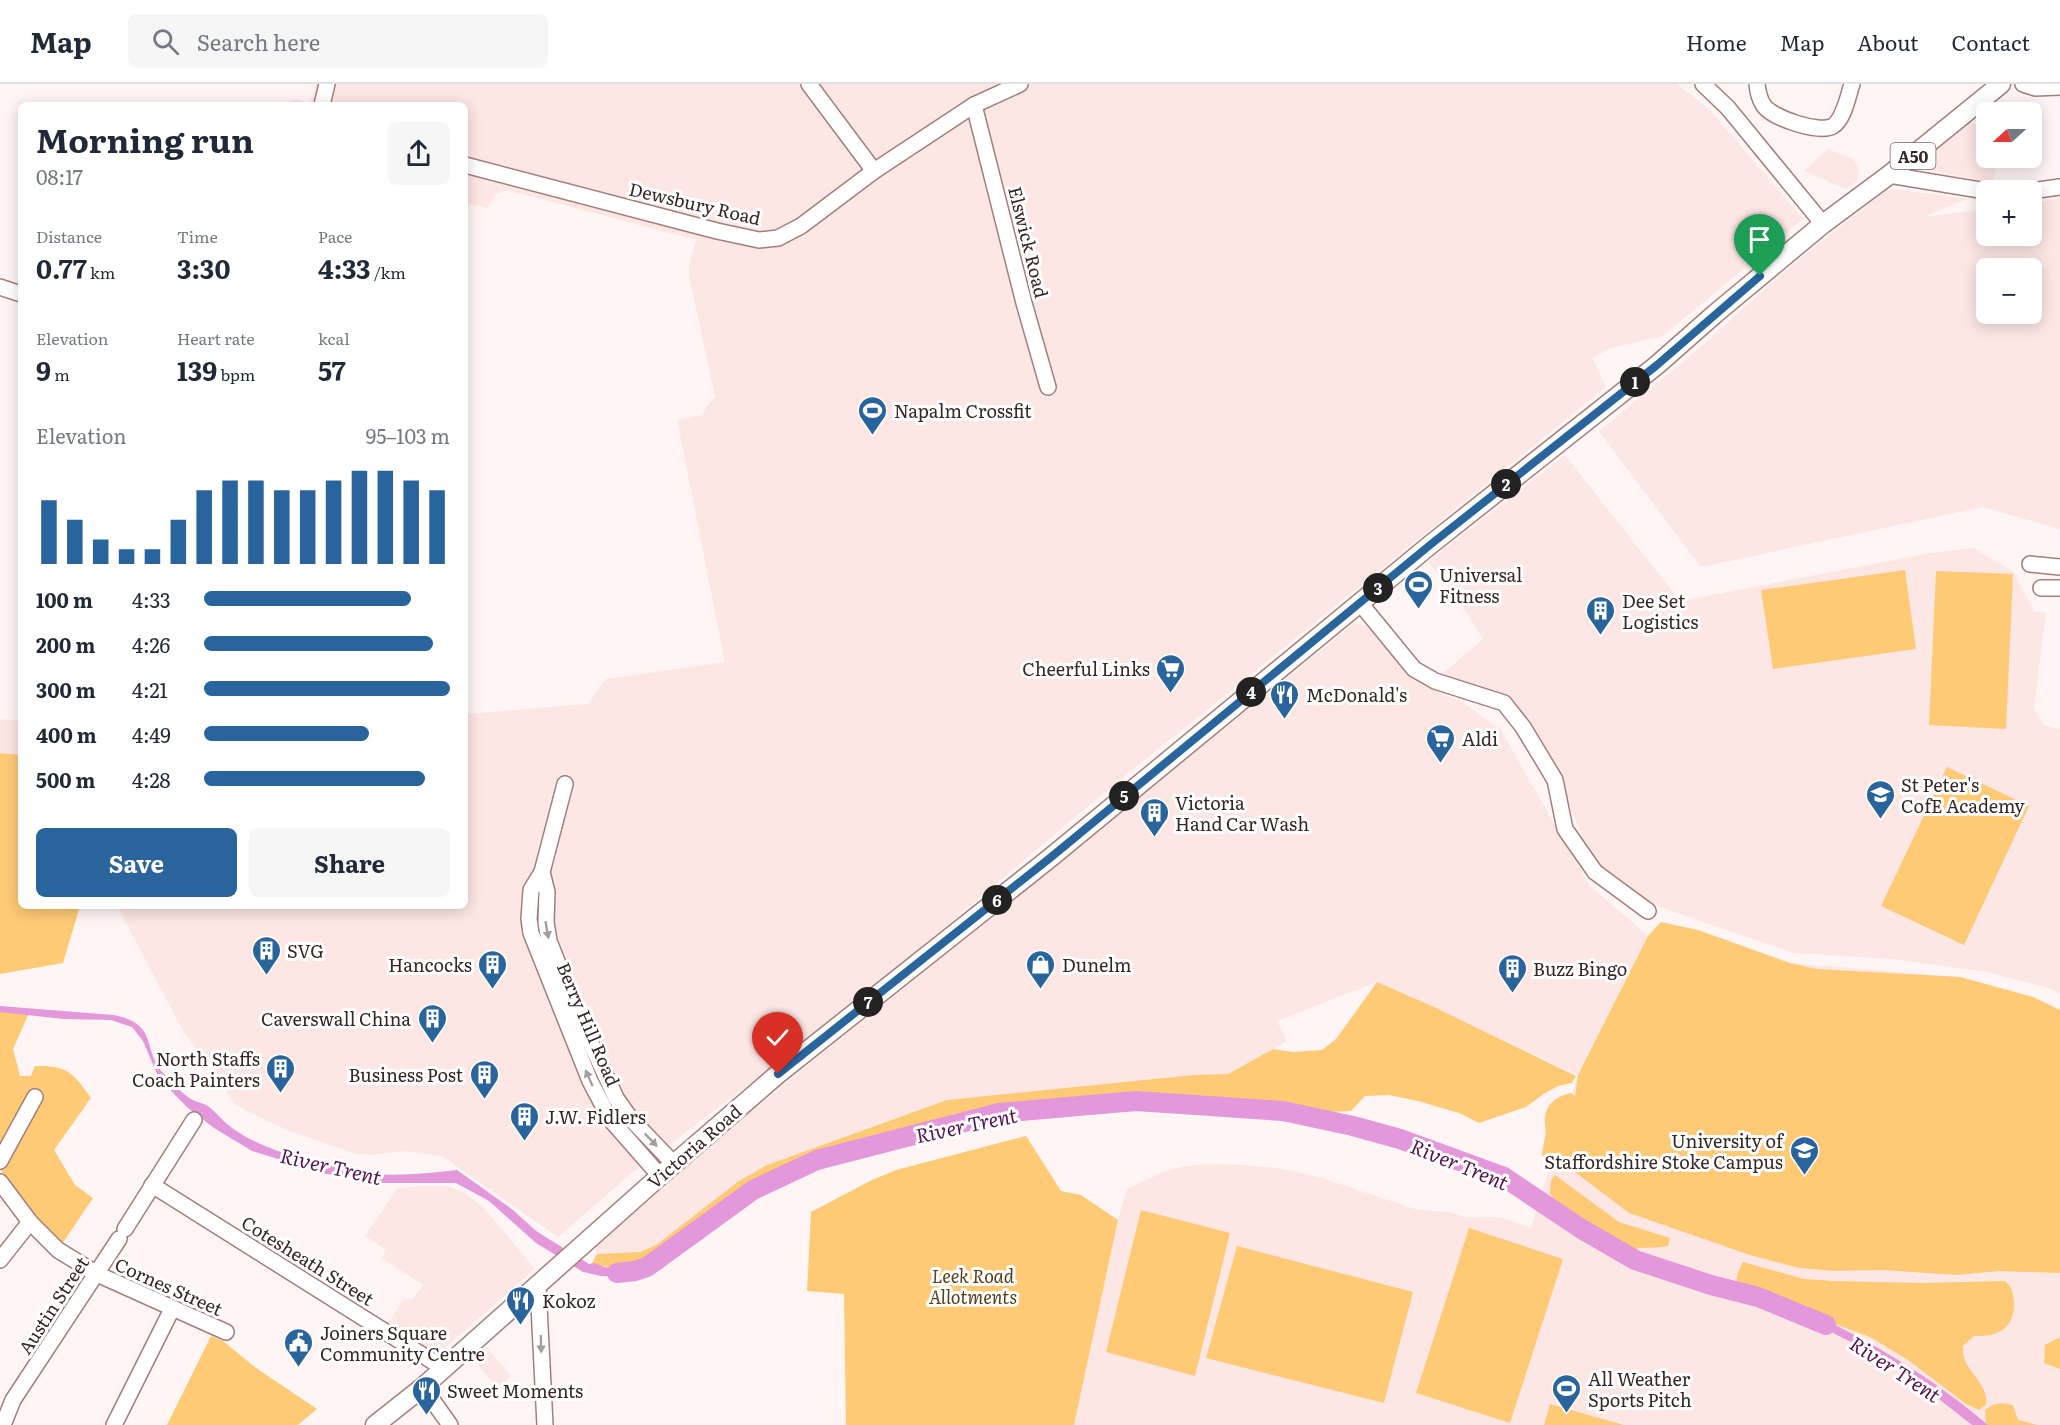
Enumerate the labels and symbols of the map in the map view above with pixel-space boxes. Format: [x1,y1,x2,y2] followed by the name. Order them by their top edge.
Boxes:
[1976,102,2042,168] north arrow
[1890,143,1936,169] road number: A50
[626,175,764,231] street label: Dewsbury Road
[1002,183,1056,301] street label: Elswick Road
[1734,214,1785,276] pin
[1620,367,1650,397] pin: 1
[857,394,889,436] sports icon: Napalm Crossfit
[894,397,1032,424] place label: Napalm Crossfit
[1491,469,1521,499] pin: 2
[1439,561,1522,609] place label: Universal Fitness
[1402,568,1434,610] sports icon: Universal Fitness
[1363,573,1393,603] pin: 3
[1622,587,1698,635] place label: Dee Set Logistics
[1585,594,1617,636] building icon: Dee Set Logistics
[1155,652,1187,694] supermarket icon: Cheerful Links
[1022,655,1150,682] place label: Cheerful Links
[1236,677,1266,707] pin: 4
[1269,678,1301,720] restaurant icon: McDonald's
[1306,681,1407,708] place label: McDonald's
[1425,722,1457,764] supermarket icon: Aldi
[1462,725,1498,752] place label: Aldi
[1901,771,2025,819] place label: St Peter's CofE Academy
[1864,778,1896,820] school or university icon: St Peter's CofE Academy
[1109,781,1139,811] pin: 5
[1175,789,1309,837] place label: Victoria Hand Car Wash
[1138,796,1170,838] building icon: Victoria Hand Car Wash
[982,885,1012,915] pin: 6
[543,921,552,940] one-way arrow
[250,934,282,976] building icon: SVG
[287,937,324,964] place label: SVG
[477,948,509,990] building icon: Hancocks
[1025,948,1057,990] shop icon: Dunelm
[388,951,472,978] place label: Hancocks
[1062,951,1131,978] place label: Dunelm
[1496,952,1528,994] building icon: Buzz Bingo
[1533,955,1627,982] place label: Buzz Bingo
[551,958,627,1090] street label: Berry Hill Road
[853,987,883,1017] pin: 7
[416,1002,448,1044] building icon: Caverswall China
[261,1005,411,1032] place label: Caverswall China
[752,1012,803,1074] pin
[132,1045,260,1093] place label: North Staffs Coach Painters
[265,1052,297,1094] building icon: North Staffs Coach Painters
[468,1058,500,1100] building icon: Business Post
[348,1061,464,1088] place label: Business Post
[584,1068,594,1086] one-way arrow
[641,1097,747,1195] street label: Victoria Road
[912,1099,1020,1149] water label: River Trent
[508,1100,540,1142] building icon: J.W. Fidlers
[545,1103,646,1130] place label: J.W. Fidlers
[1544,1127,1785,1175] place label: University of Staffordshire Stoke Campus
[1407,1130,1513,1196] water label: River Trent
[644,1133,658,1148] one-way arrow
[1788,1134,1820,1176] school or university icon: University of Staffordshire Stoke Campus
[277,1139,385,1191] water label: River Trent
[236,1208,380,1312] street label: Cotesheath Street
[11,1250,95,1359] street label: Austin Street
[111,1250,228,1322] street label: Cornes Street
[929,1262,1017,1310] park label: Leek Road Allotments
[505,1284,537,1326] restaurant icon: Kokoz
[542,1287,596,1314] place label: Kokoz
[320,1319,485,1367] place label: Joiners Square Community Centre
[283,1326,315,1368] public building icon: Joiners Square Community Centre
[1845,1327,1947,1409] water label: River Trent
[537,1335,546,1354] one-way arrow
[1588,1365,1692,1413] place label: All Weather Sports Pitch
[1551,1372,1583,1414] sports icon: All Weather Sports Pitch
[410,1374,442,1416] restaurant icon: Sweet Moments
[447,1377,583,1404] place label: Sweet Moments

